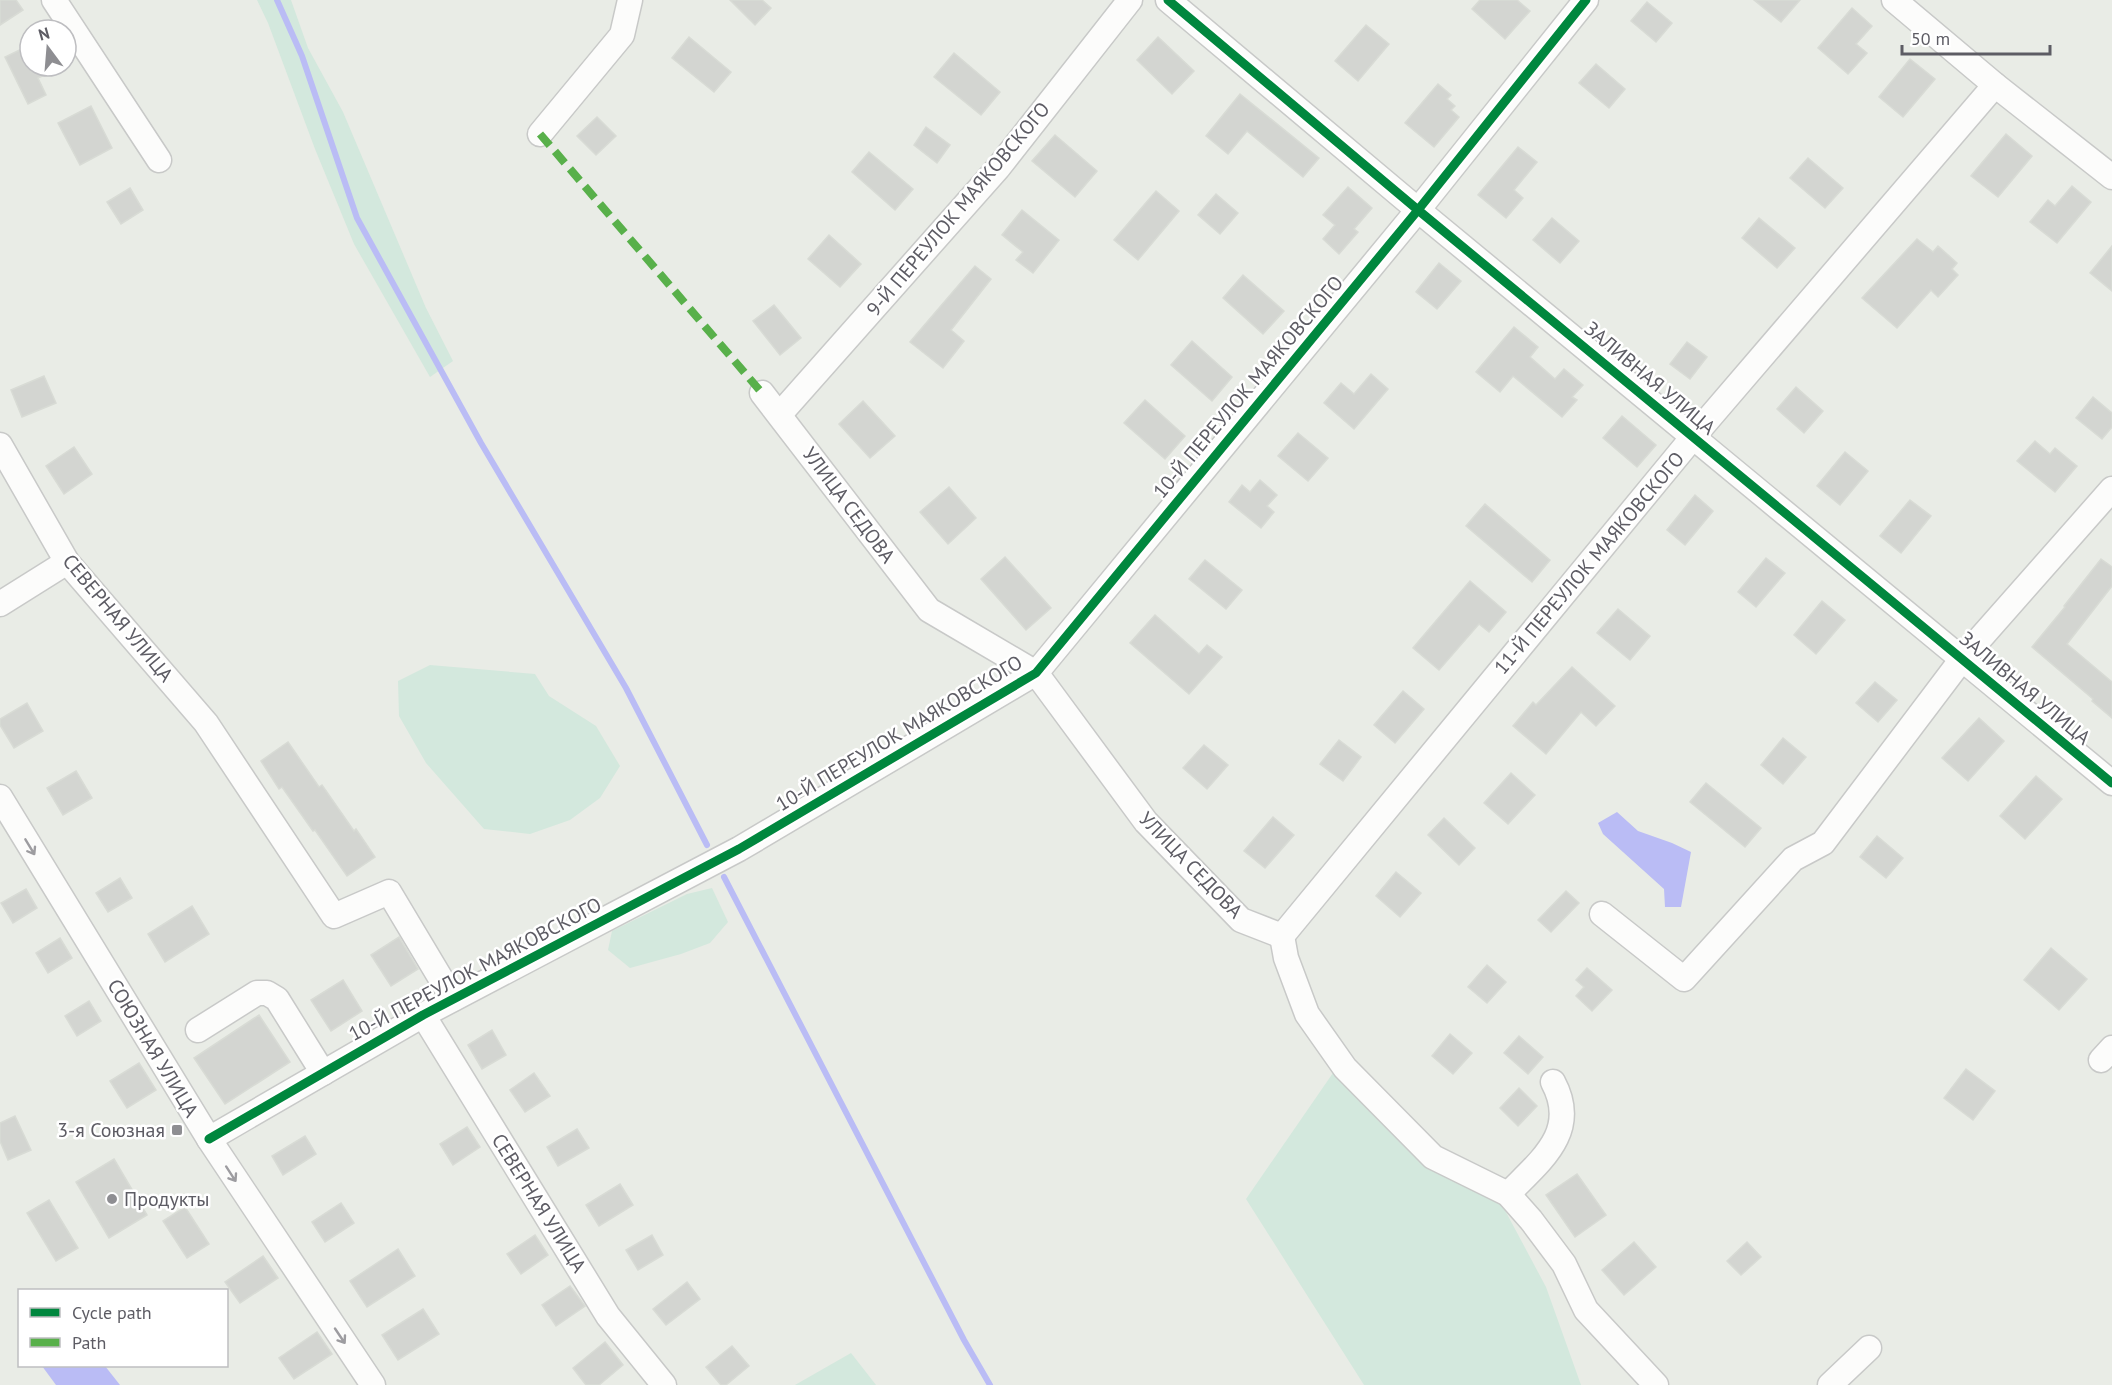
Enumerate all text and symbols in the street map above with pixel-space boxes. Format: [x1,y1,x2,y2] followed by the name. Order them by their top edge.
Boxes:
[18,18,78,78] north arrow
[1902,18,2050,56] scale bar
[36,23,52,45] text: N
[1911,27,1950,50] text: 50 m
[861,96,1055,322] street label: 9-Й ПЕРЕУЛОК МАЯКОВСКОГО
[1147,270,1349,504] street label: 10-Й ПЕРЕУЛОК МАЯКОВСКОГО
[1579,316,1721,441] street label: ЗАЛИВНАЯ УЛИЦА
[797,442,901,568] street label: УЛИЦА СЕДОВА
[1488,446,1690,680] street label: 11-Й ПЕРЕУЛОК МАЯКОВСКОГО
[57,549,179,687] street label: СЕВЕРНАЯ УЛИЦА
[1954,626,2096,751] street label: ЗАЛИВНАЯ УЛИЦА
[771,649,1027,817] street label: 10-Й ПЕРЕУЛОК МАЯКОВСКОГО
[1133,806,1249,924] street label: УЛИЦА СЕДОВА
[25,838,37,855] one-way arrow
[344,891,606,1047] street label: 10-Й ПЕРЕУЛОК МАЯКОВСКОГО
[102,974,205,1122] street label: СОЮЗНАЯ УЛИЦА
[57,1117,165,1143] place label: 3-я Союзная
[170,1123,184,1137] marker: 3-я Союзная
[486,1129,592,1278] street label: СЕВЕРНАЯ УЛИЦА
[226,1165,238,1182] one-way arrow
[124,1186,209,1212] place label: Продукты
[105,1192,119,1206] marker: Продукты
[18,1289,228,1367] legend
[72,1301,152,1324] text: Cycle path
[334,1328,346,1344] one-way arrow
[72,1331,106,1354] text: Path

